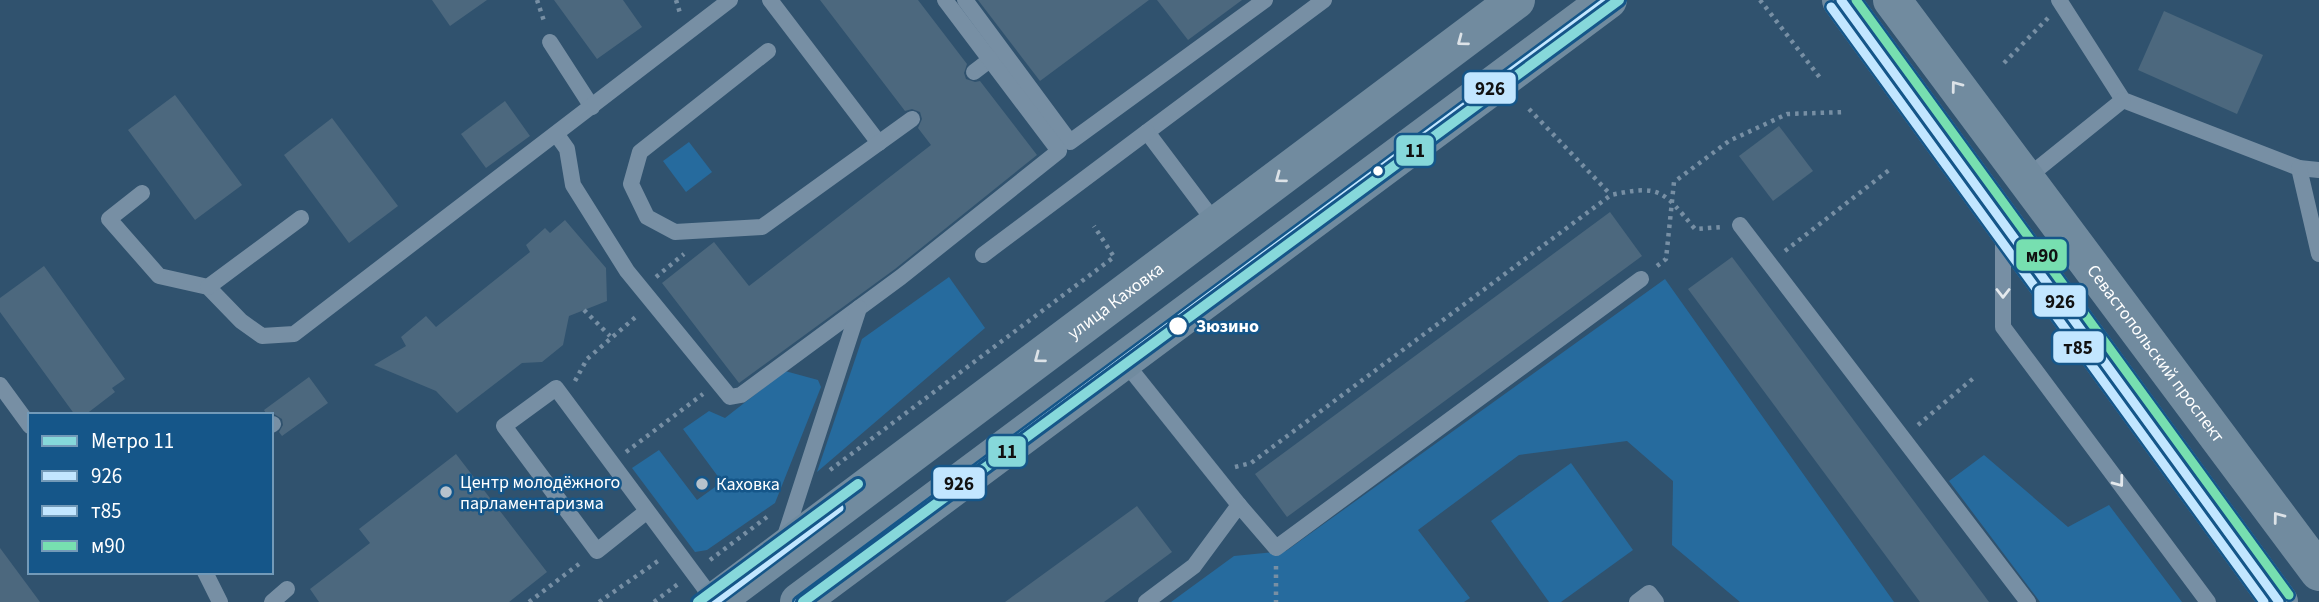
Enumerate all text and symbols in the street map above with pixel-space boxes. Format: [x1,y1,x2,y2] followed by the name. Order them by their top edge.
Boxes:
[1457,33,1470,45] one-way arrow
[1463,71,1517,105] line badge: 926
[1475,76,1505,103] text: 926
[1952,81,1964,94] one-way arrow
[1395,134,1435,167] line badge: 11
[1405,138,1425,165] text: 11
[1371,164,1385,178] unlabelled marker
[1275,169,1288,182] one-way arrow
[2015,238,2068,272] line badge: м90
[2026,243,2058,270] text: м90
[1062,257,1169,345] street label: улица Каховка
[2081,260,2230,448] street label: Севастопольский проспект
[2033,284,2087,318] line badge: 926
[1995,289,2011,299] one-way arrow
[2045,289,2075,316] text: 926
[1196,314,1259,339] place label: Зюзино
[1167,315,1189,337] marker: Зюзино
[2052,330,2105,364] line badge: т85
[2063,335,2093,362] text: т85
[1034,350,1047,363] one-way arrow
[28,413,273,574] legend
[91,426,174,456] text: Метро 11
[987,435,1027,468] line badge: 11
[997,439,1017,466] text: 11
[91,461,122,491] text: 926
[932,466,986,500] line badge: 926
[460,470,620,516] place label: Центр молодёжного парламентаризма
[944,471,974,498] text: 926
[716,472,780,497] place label: Каховка
[2110,475,2123,487] one-way arrow
[694,476,710,492] marker: Каховка
[438,484,454,500] marker: Центр молодёжного парламентаризма
[91,496,122,526] text: т85
[2274,512,2286,525] one-way arrow
[91,531,125,561] text: м90

